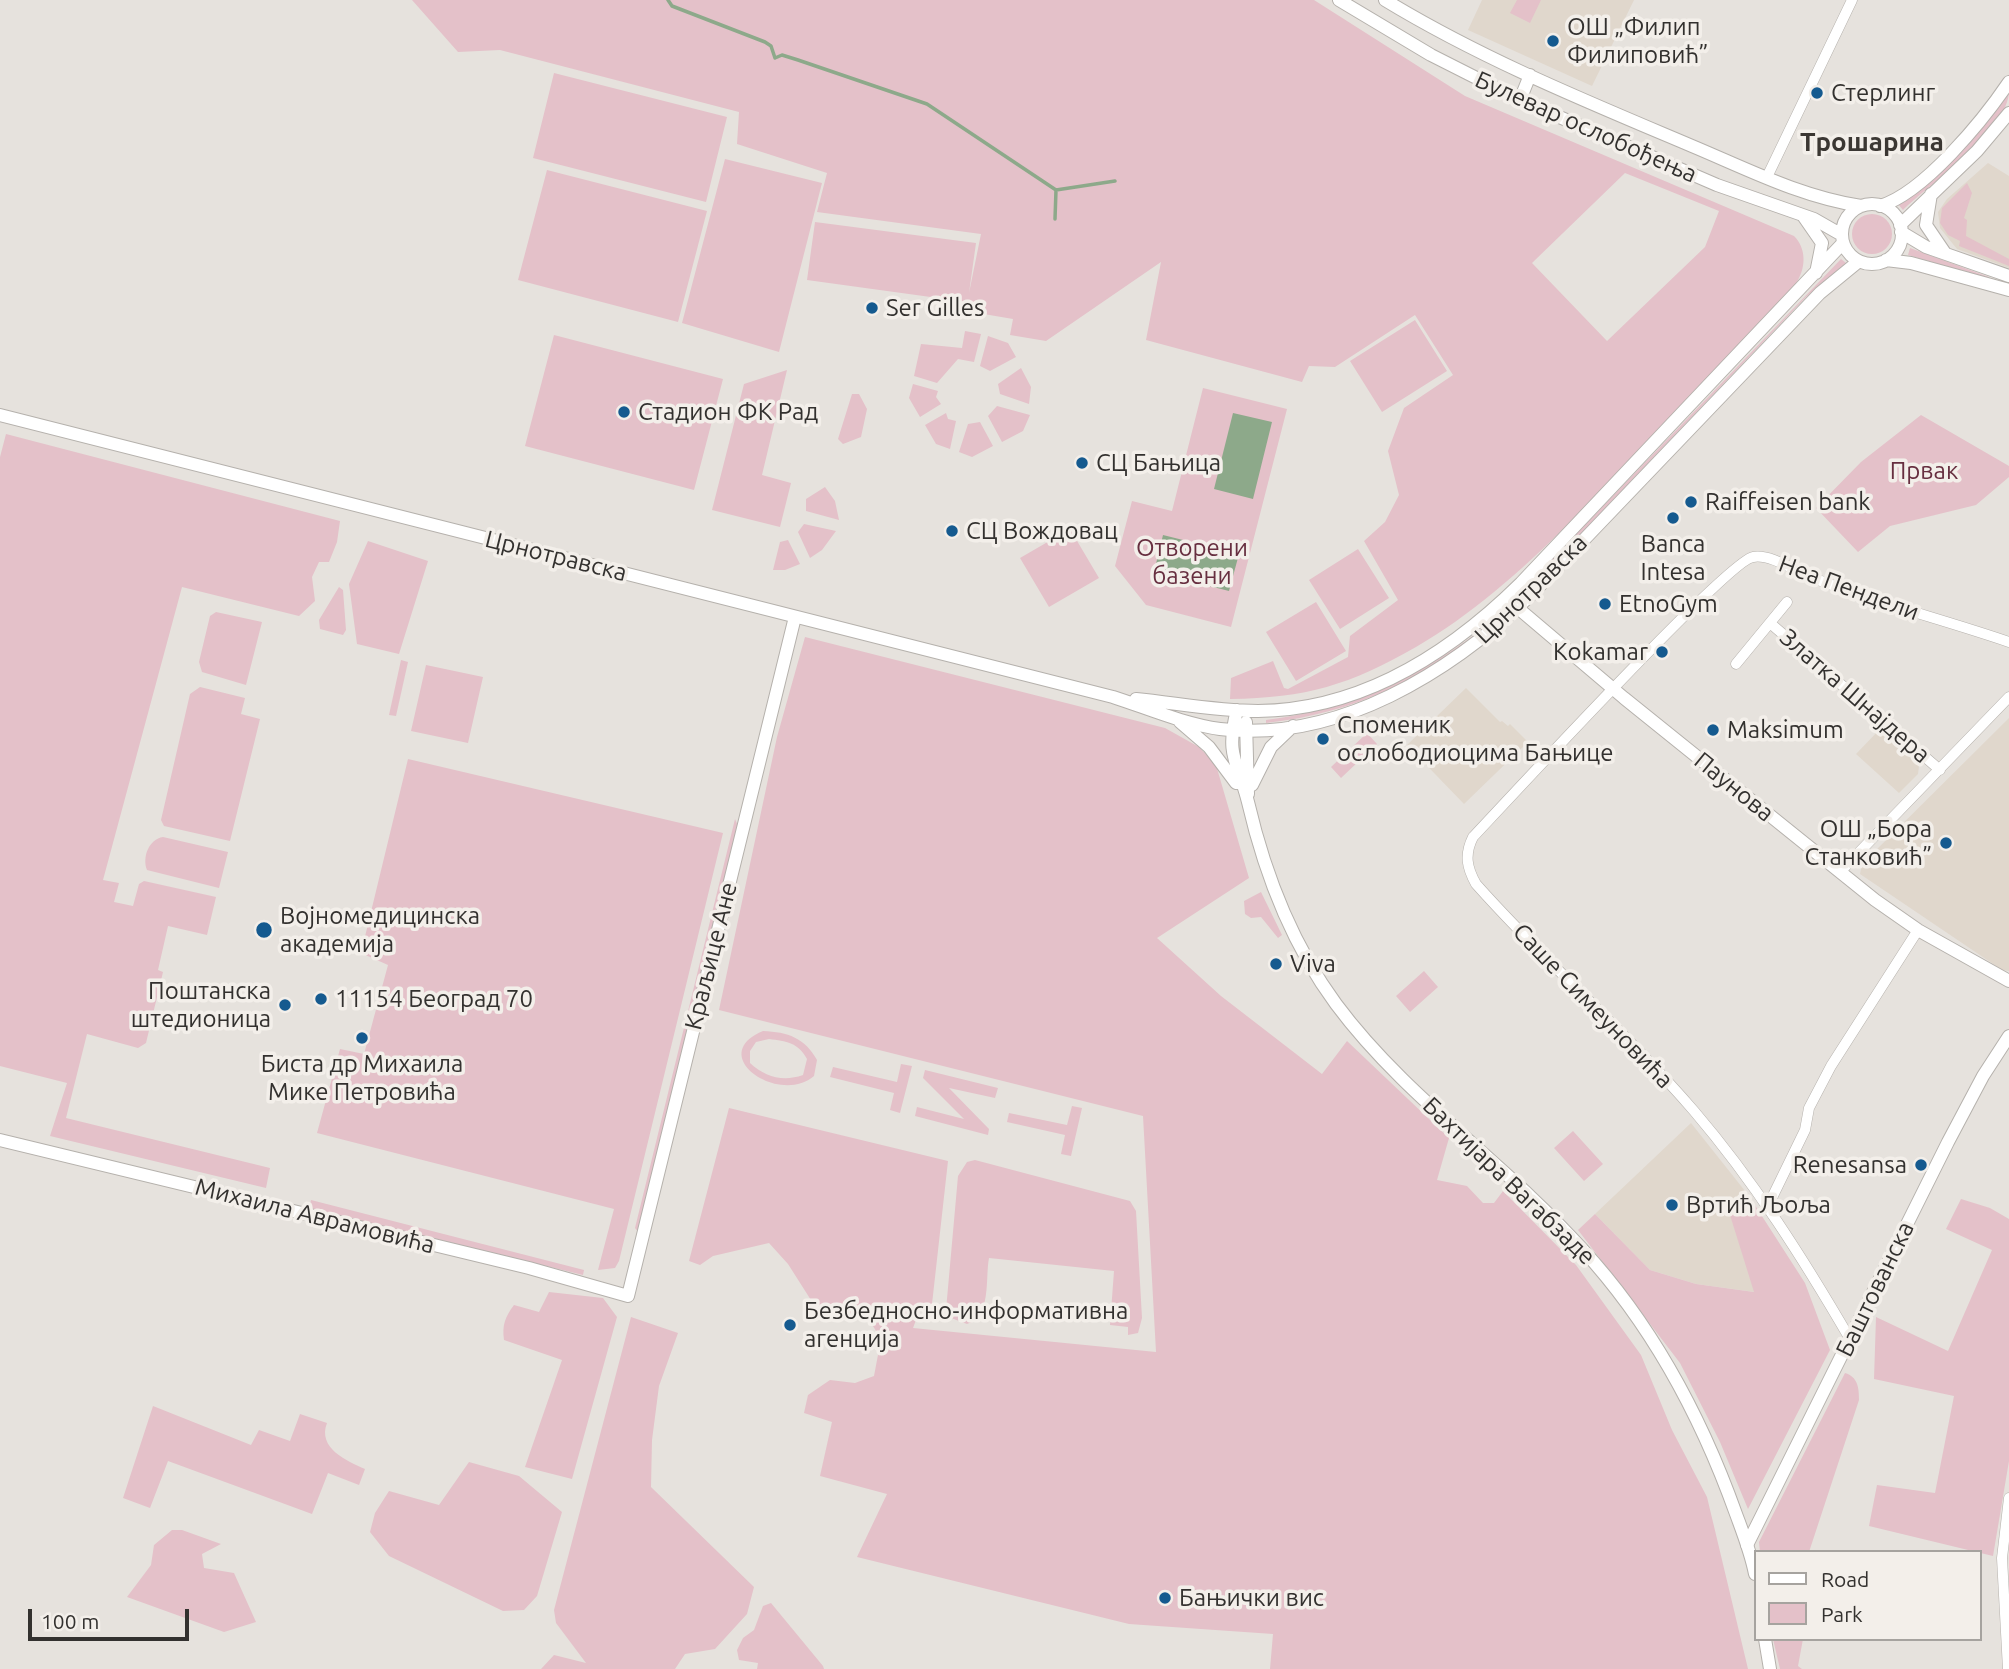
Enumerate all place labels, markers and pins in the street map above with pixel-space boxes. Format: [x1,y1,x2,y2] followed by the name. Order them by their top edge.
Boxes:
[1567,13,1708,69] place label: ОШ „Филип Филиповић”
[1545,33,1561,49] marker: ОШ „Филип Филиповић”
[1831,79,1935,107] place label: Стерлинг
[1809,85,1825,101] marker: Стерлинг
[886,294,984,322] place label: Ser Gilles
[864,300,880,316] marker: Ser Gilles
[638,398,818,426] place label: Стадион ФК Рад
[616,404,632,420] marker: Стадион ФК Рад
[1096,449,1221,477] place label: СЦ Бањица
[1074,455,1090,471] marker: СЦ Бањица
[1705,488,1870,516] place label: Raiffeisen bank
[1683,494,1699,510] marker: Raiffeisen bank
[1665,510,1681,526] marker: Banca Intesa
[966,517,1118,545] place label: СЦ Вождовац
[944,523,960,539] marker: СЦ Вождовац
[1640,530,1706,586] place label: Banca Intesa
[1619,590,1718,618] place label: EtnoGym
[1597,596,1613,612] marker: EtnoGym
[1553,638,1648,666] place label: Kokamar
[1654,644,1670,660] marker: Kokamar
[1337,711,1613,767] place label: Споменик ослободиоцима Бањице
[1727,716,1844,744] place label: Maksimum
[1705,722,1721,738] marker: Maksimum
[1315,731,1331,747] marker: Споменик ослободиоцима Бањице
[1805,815,1932,871] place label: ОШ „Бора Станковић”
[1938,835,1954,851] marker: ОШ „Бора Станковић”
[280,902,480,958] place label: Војномедицинска академија
[254,920,274,940] marker: Војномедицинска академија
[1290,950,1336,978] place label: Viva
[1268,956,1284,972] marker: Viva
[131,977,271,1033] place label: Поштанска штедионица
[335,985,533,1013] place label: 11154 Београд 70
[313,991,329,1007] marker: 11154 Београд 70
[277,997,293,1013] marker: Поштанска штедионица
[354,1030,370,1046] marker: Биста др Михаила Мике Петровића
[261,1050,463,1106] place label: Биста др Михаила Мике Петровића
[1793,1151,1907,1179] place label: Renesansa
[1913,1157,1929,1173] marker: Renesansa
[1686,1191,1831,1219] place label: Вртић Љоља
[1664,1197,1680,1213] marker: Вртић Љоља
[804,1297,1128,1353] place label: Безбедносно-информативна агенција
[782,1317,798,1333] marker: Безбедносно-информативна агенција
[1179,1584,1324,1612] place label: Бањички вис
[1157,1590,1173,1606] marker: Бањички вис

